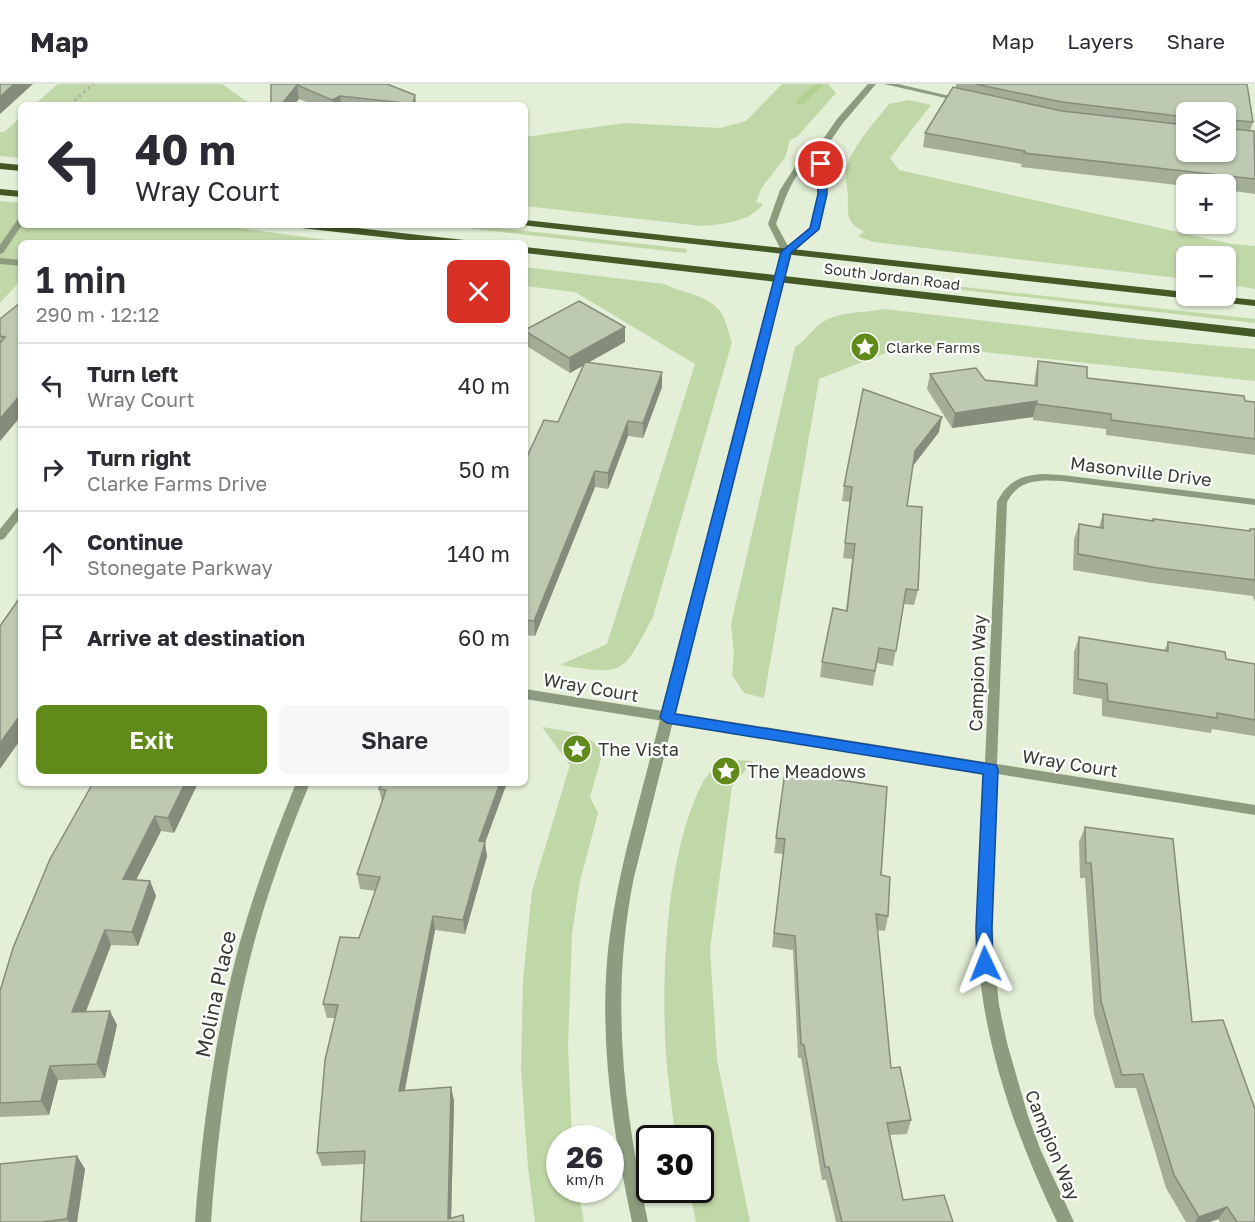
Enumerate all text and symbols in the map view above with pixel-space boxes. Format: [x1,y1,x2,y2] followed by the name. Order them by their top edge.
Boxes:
[30,25,88,58] text: Map
[991,28,1034,54] text: Map
[1067,28,1134,54] text: Layers
[1167,28,1225,54] text: Share
[1176,102,1236,306] map controls
[1176,102,1236,162] button: layers
[135,124,236,174] text: 40 m
[36,126,114,204] icon: left
[795,138,846,189] pin
[804,147,837,180] icon: arrive
[1176,174,1236,234] button: +
[135,175,280,207] text: Wray Court
[1176,246,1236,306] button: −
[36,258,126,301] text: 1 min
[823,259,961,293] street label: South Jordan Road
[447,260,510,323] button: close
[36,302,159,326] text: 290 m · 12:12
[849,331,881,363] place icon: Clarke Farms
[886,338,980,356] place label: Clarke Farms
[87,360,178,387] text: Turn left
[36,369,69,402] icon: left
[458,372,510,399] text: 40 m
[87,387,194,411] text: Wray Court
[87,444,191,471] text: Turn right
[1069,451,1213,491] street label: Masonville Drive
[36,453,69,486] icon: right
[459,456,510,483] text: 50 m
[87,471,267,495] text: Clarke Farms Drive
[87,528,183,555] text: Continue
[36,537,69,570] icon: ahead
[447,540,510,567] text: 140 m
[87,555,273,579] text: Stonegate Parkway
[964,614,990,732] street label: Campion Way
[36,621,69,654] icon: arrive
[87,624,305,651] text: Arrive at destination
[458,624,510,651] text: 60 m
[541,668,641,706] street label: Wray Court
[36,705,267,774] button: Exit
[279,705,510,774] button: Share
[561,733,593,765] place icon: The Vista
[598,738,679,760] place label: The Vista
[1021,745,1119,781] street label: Wray Court
[710,755,742,787] place icon: The Meadows
[747,760,866,782] place label: The Meadows
[189,928,241,1060] street label: Molina Place
[953,932,1017,996] position arrow
[1021,1087,1085,1203] street label: Campion Way
[636,1125,714,1203] speed limit sign: 30
[566,1139,604,1175] text: 26
[566,1170,604,1188] text: km/h

